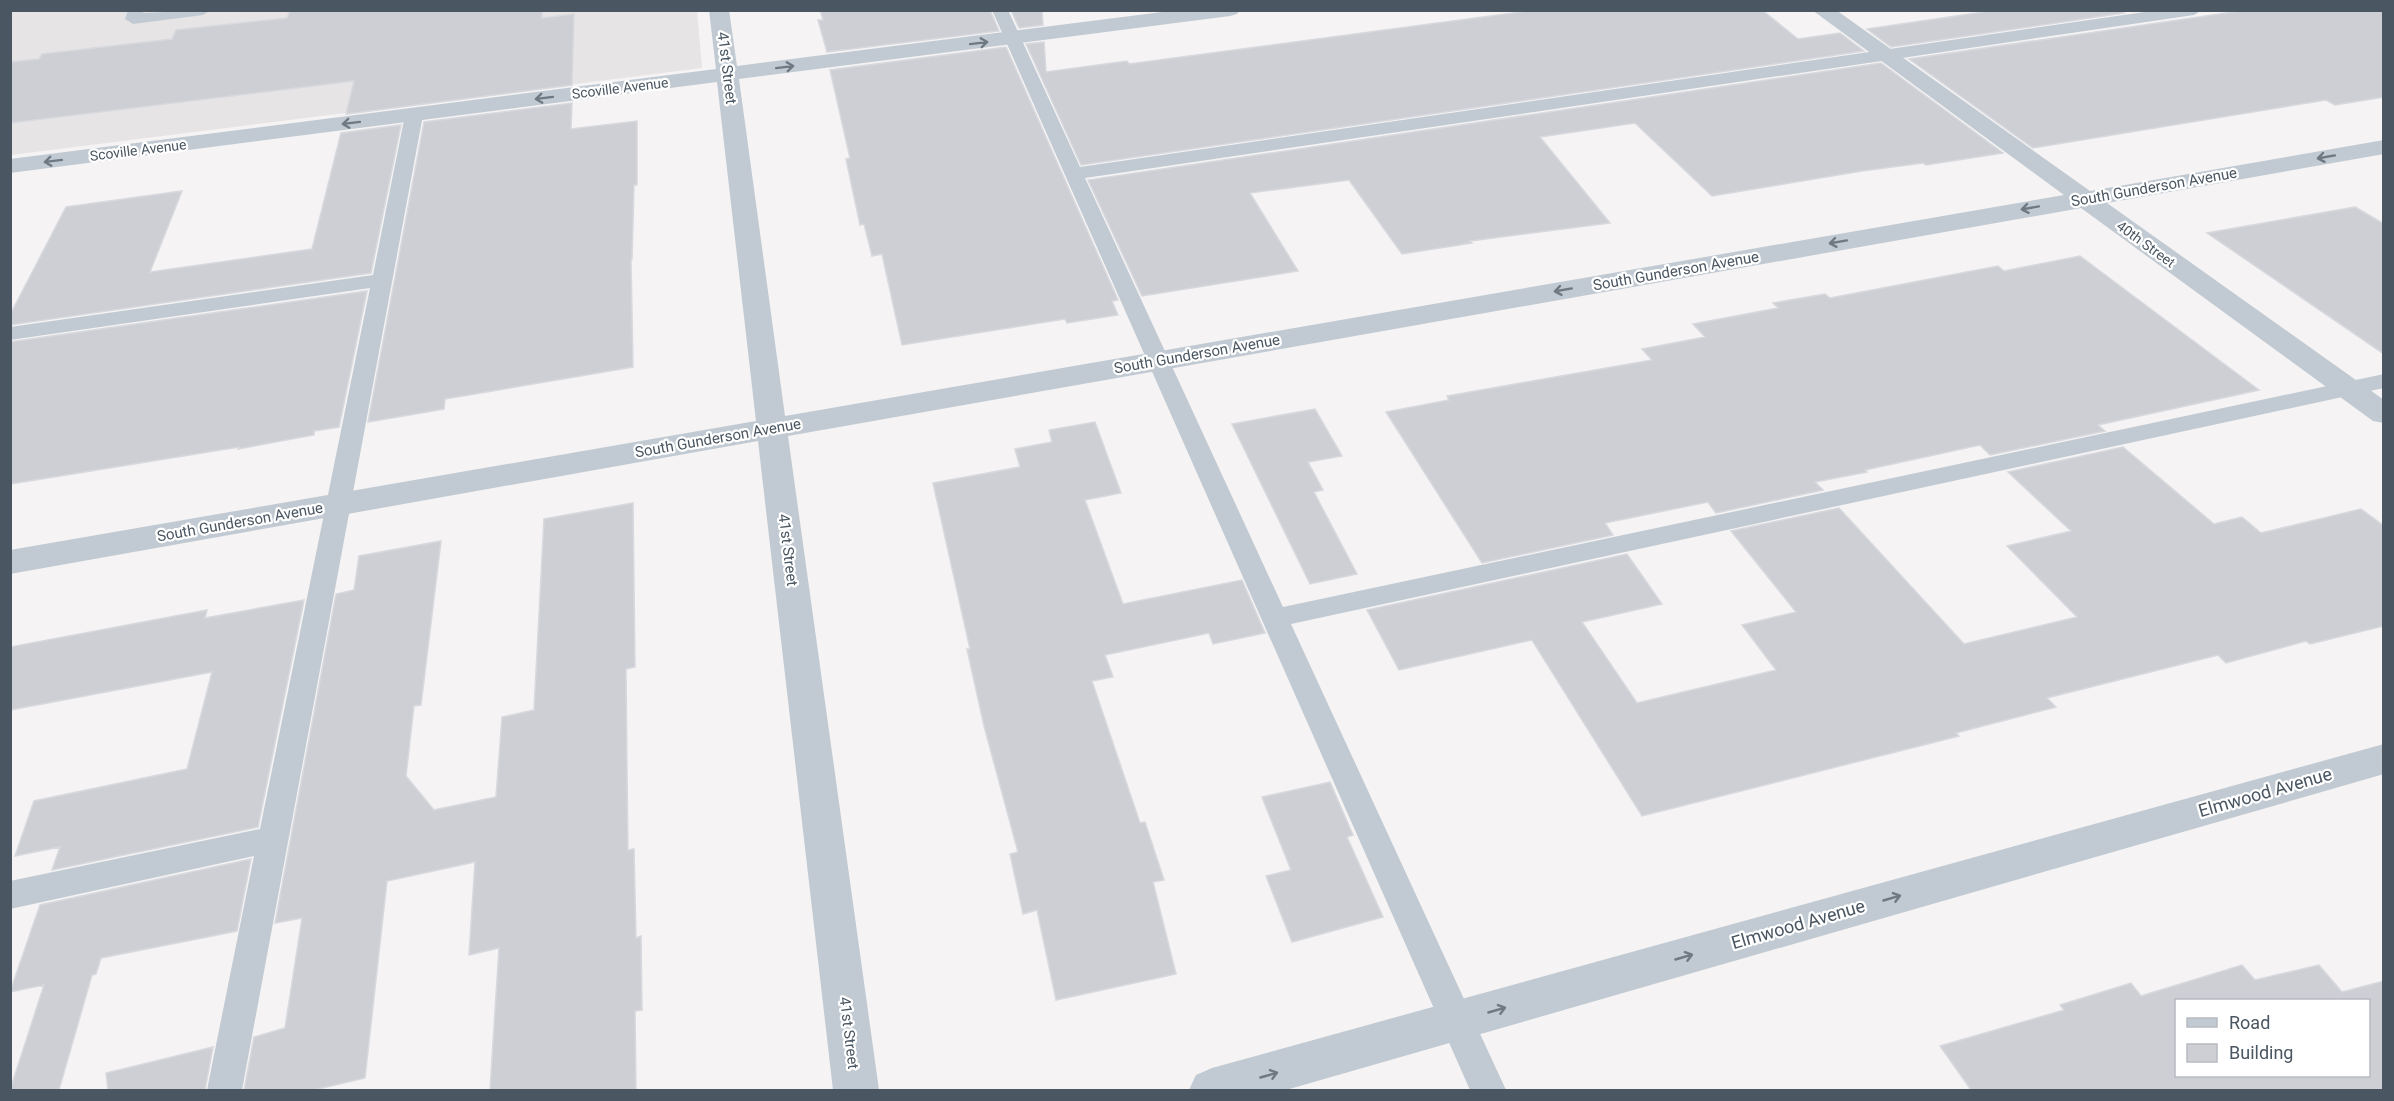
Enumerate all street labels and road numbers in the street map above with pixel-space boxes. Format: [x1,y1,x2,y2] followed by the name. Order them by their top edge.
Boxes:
[714,31,740,105] street label: 41st Street
[571,74,669,102] street label: Scoville Avenue
[89,136,187,164] street label: Scoville Avenue
[2070,164,2238,210] street label: South Gunderson Avenue
[2114,217,2179,271] street label: 40th Street
[1592,248,1760,294] street label: South Gunderson Avenue
[1113,331,1281,377] street label: South Gunderson Avenue
[634,415,802,461] street label: South Gunderson Avenue
[156,499,324,545] street label: South Gunderson Avenue
[775,513,801,587] street label: 41st Street
[2196,763,2334,821] street label: Elmwood Avenue
[1729,895,1867,953] street label: Elmwood Avenue
[836,996,862,1070] street label: 41st Street

